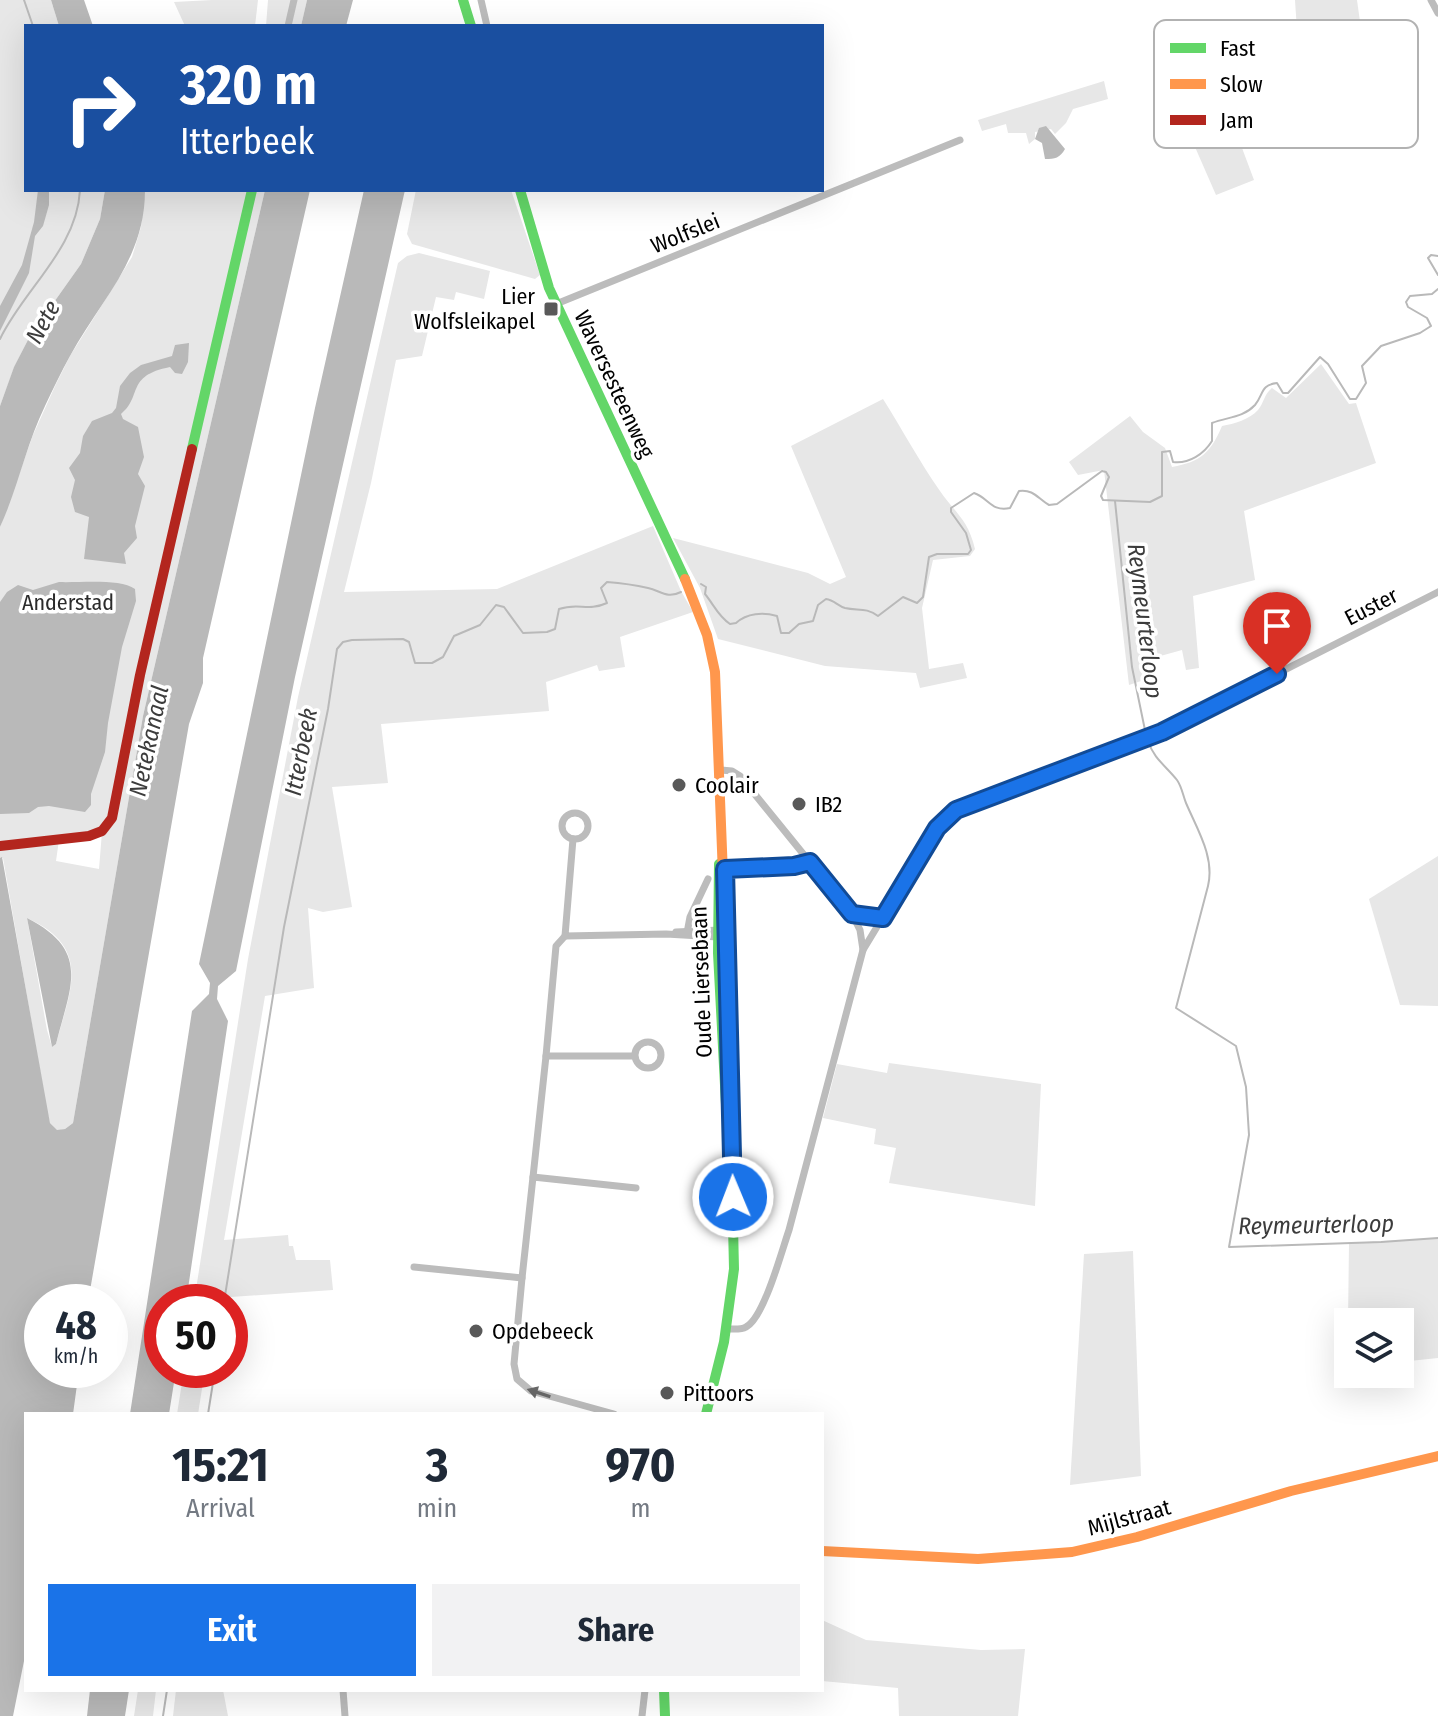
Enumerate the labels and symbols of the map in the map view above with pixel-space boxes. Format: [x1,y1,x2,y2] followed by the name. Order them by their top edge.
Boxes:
[1154,20,1418,148] legend
[1220,35,1256,62] text: Fast
[1220,71,1263,98] text: Slow
[1220,107,1254,134] text: Jam
[647,207,724,259] street label: Wolfslei
[414,283,535,335] place label: Lier Wolfsleikapel
[20,296,66,348] water label: Nete
[542,300,560,318] marker: Lier Wolfsleikapel
[569,306,661,463] street label: Waversesteenweg
[1122,542,1168,700] water label: Reymeurterloop
[1340,581,1403,631] street label: Euster
[22,589,114,616] park label: Anderstad
[1243,592,1311,674] pin
[124,683,174,799] water label: Netekanaal
[279,706,323,798] water label: Itterbeek
[695,772,759,799] place label: Coolair
[670,776,688,794] marker: Coolair
[815,791,842,818] place label: IB2
[790,795,808,813] marker: IB2
[685,906,718,1058] street label: Oude Liersebaan
[691,1155,775,1239] position arrow
[1238,1210,1394,1240] water label: Reymeurterloop
[144,1284,248,1388] speed limit sign: 50
[492,1318,594,1345] place label: Opdebeeck
[467,1322,485,1340] marker: Opdebeeck
[683,1380,754,1407] place label: Pittoors
[658,1384,676,1402] marker: Pittoors
[527,1386,551,1398] one-way arrow
[1085,1493,1174,1541] street label: Mijlstraat

